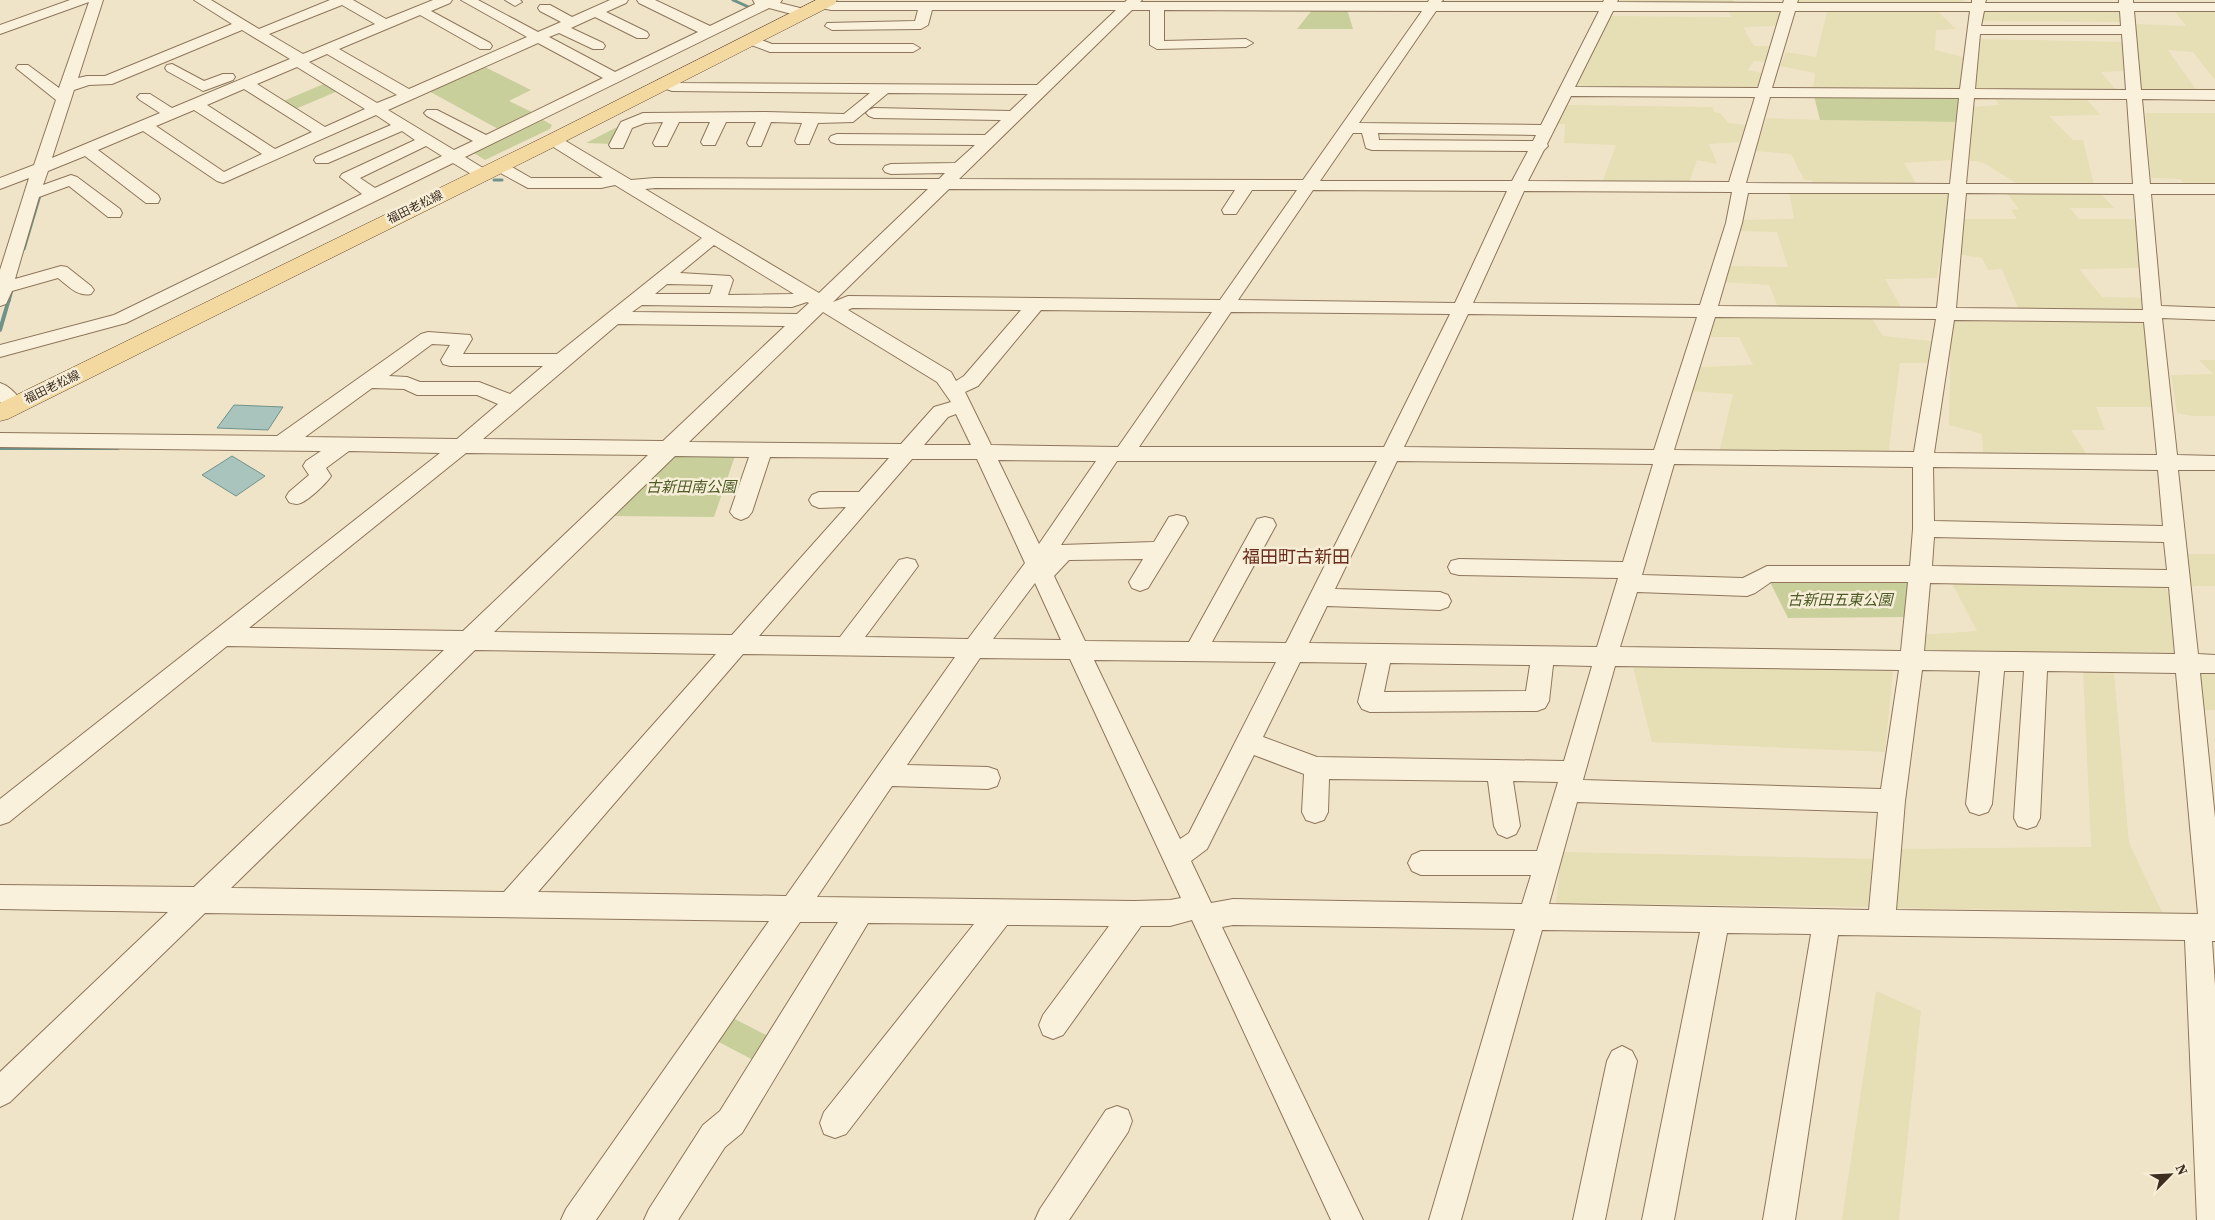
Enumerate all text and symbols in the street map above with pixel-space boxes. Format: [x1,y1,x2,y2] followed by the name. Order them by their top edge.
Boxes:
[385,187,445,227] street label: 福田老松線
[22,367,82,407] street label: 福田老松線
[646,476,738,497] park label: 古新田南公園
[1242,544,1350,569] district label: 福田町古新田
[1787,589,1894,610] park label: 古新田五東公園
[2145,1150,2195,1200] north arrow
[2171,1161,2193,1178] text: N

